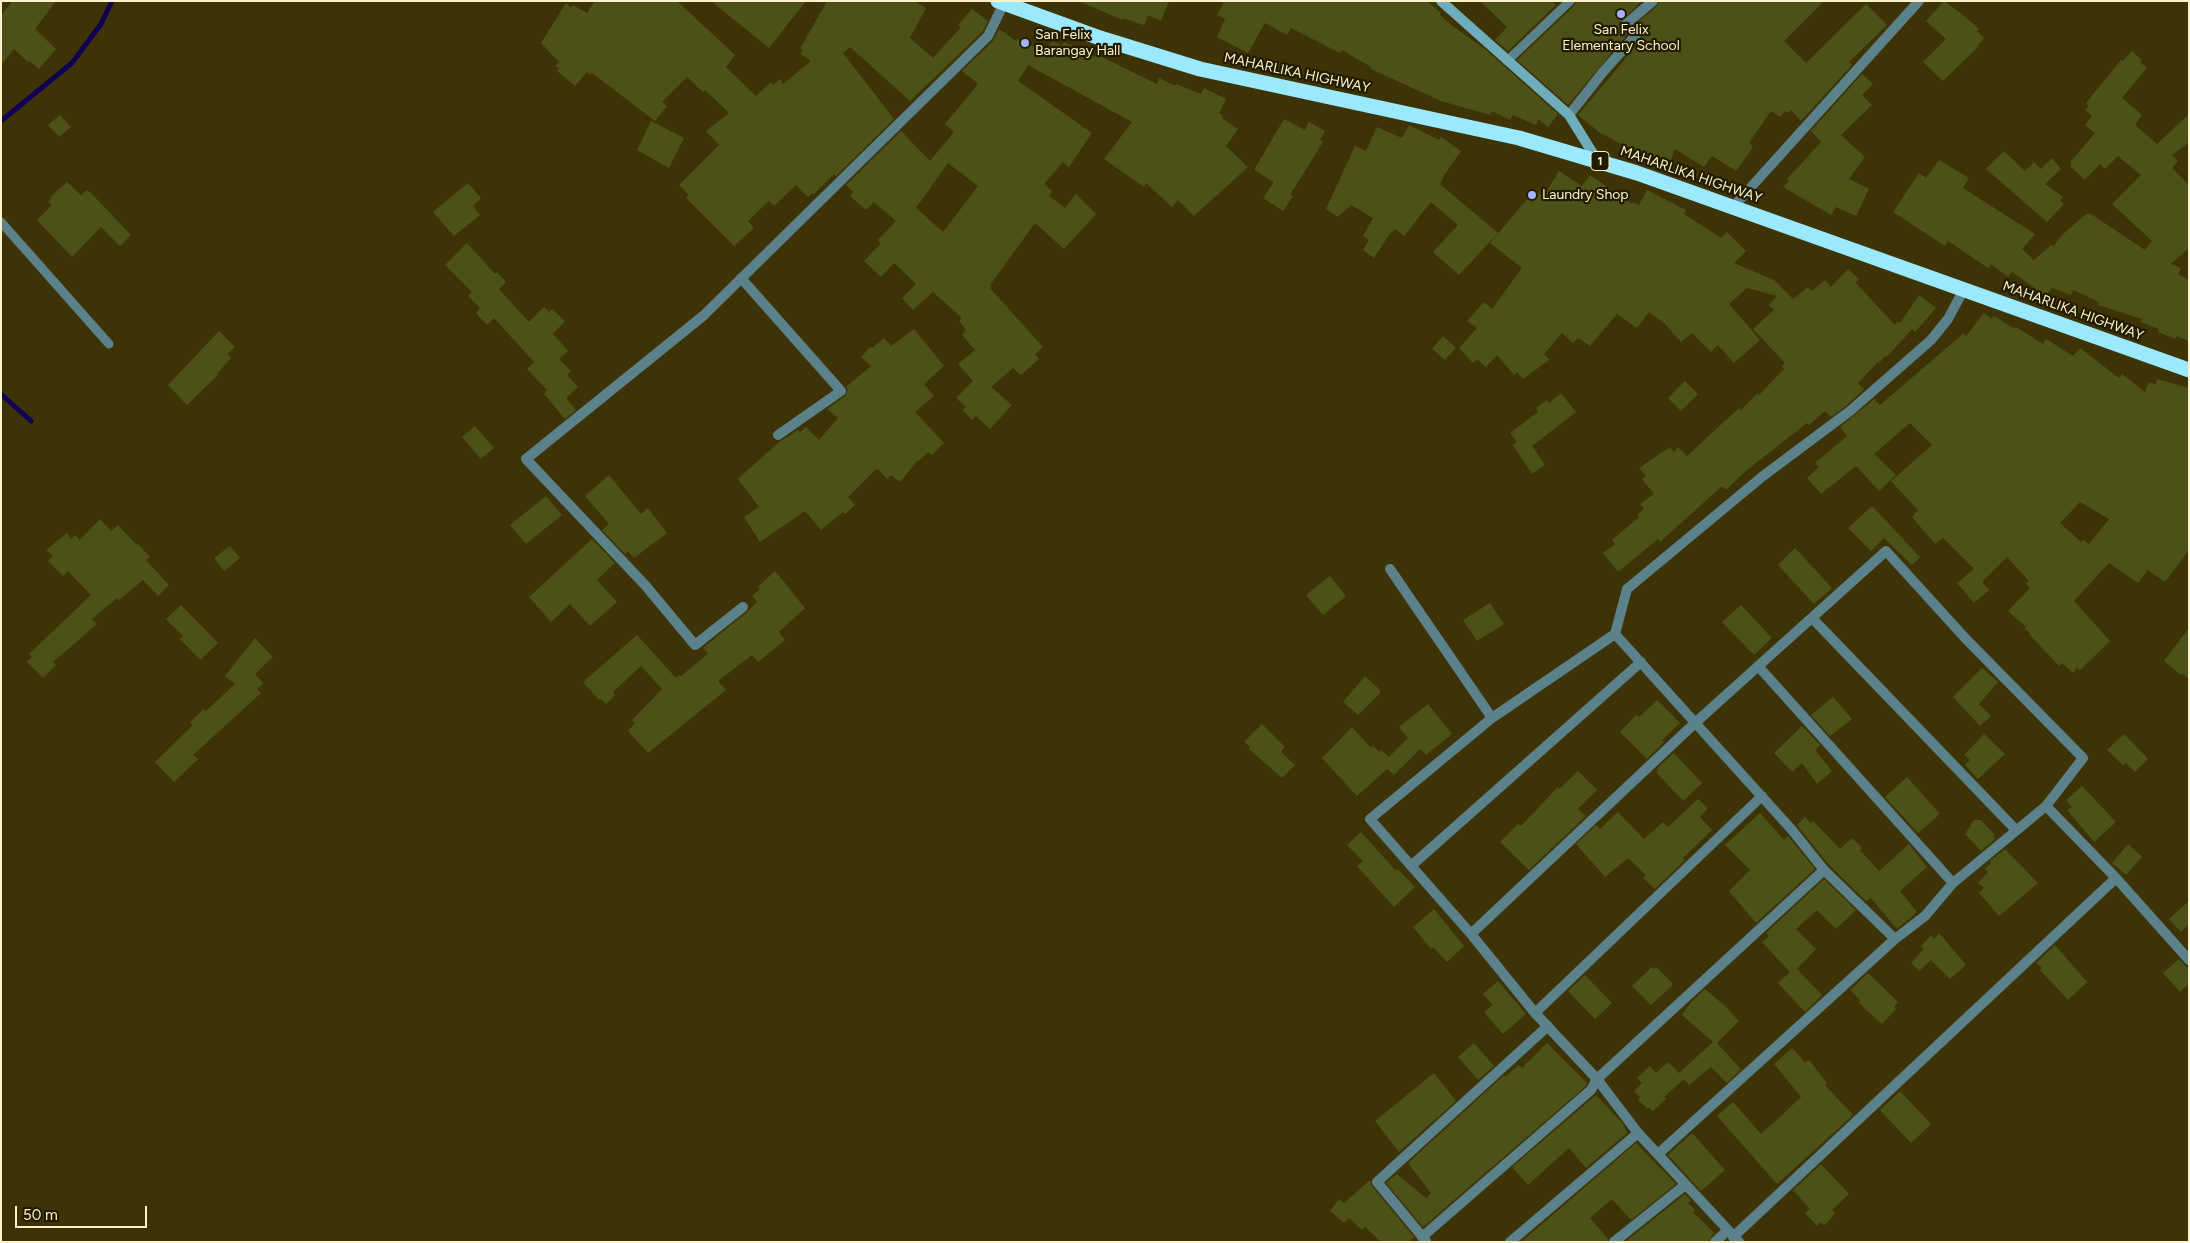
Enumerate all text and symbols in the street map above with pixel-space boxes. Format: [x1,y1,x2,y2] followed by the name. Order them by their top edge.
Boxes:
[1615,8,1627,20] marker: San Felix Elementary School
[1562,22,1680,54] place label: San Felix Elementary School
[1035,27,1120,59] place label: San Felix Barangay Hall
[1019,37,1031,49] marker: San Felix Barangay Hall
[1222,49,1372,97] street label: MAHARLIKA HIGHWAY
[1618,143,1764,207] street label: MAHARLIKA HIGHWAY
[1591,152,1609,170] road number: 1
[1542,187,1629,203] place label: Laundry Shop
[1526,189,1538,201] marker: Laundry Shop
[2000,278,2146,344] street label: MAHARLIKA HIGHWAY
[18,1196,150,1228] scale bar
[23,1206,58,1224] text: 50 m

